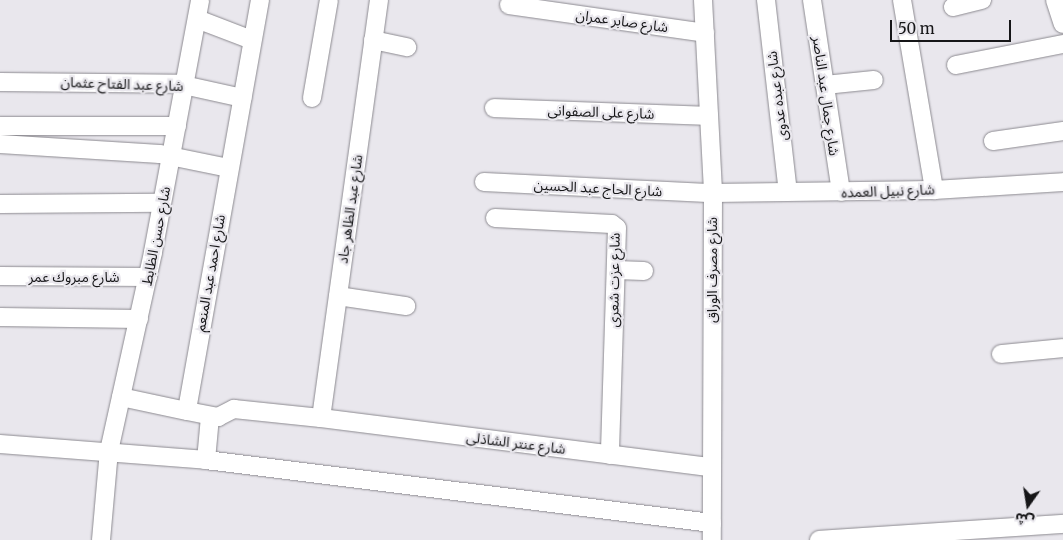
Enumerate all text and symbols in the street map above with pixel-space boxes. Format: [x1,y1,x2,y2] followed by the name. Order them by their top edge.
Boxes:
[575,6,669,36] street label: شارع صابر عمران
[893,10,1014,42] scale bar
[898,19,935,38] text: 50 m
[809,35,843,157] street label: شارع جمال عبد الناصر
[763,50,791,142] street label: شارع عبده عدوى
[60,73,184,95] street label: شارع عبد الفتاح عثمان
[547,102,655,122] street label: شارع على الصفوانى
[334,153,366,265] street label: شارع عبد الظاهر جاد
[533,176,663,200] street label: شارع الحاج عبد الحسين
[841,181,935,201] street label: شارع نبيل العمده
[138,185,174,287] street label: شارع حسن الظابط
[191,213,229,333] street label: شارع احمد عبد المنعم
[704,217,720,323] street label: شارع مصرف الوراق
[605,232,623,328] street label: شارع عزت شعرى
[29,269,119,285] street label: شارع مبروك عمر
[465,429,567,457] street label: شارع عنتر الشاذلى
[1003,480,1053,530] north arrow
[1013,509,1036,531] text: ش

